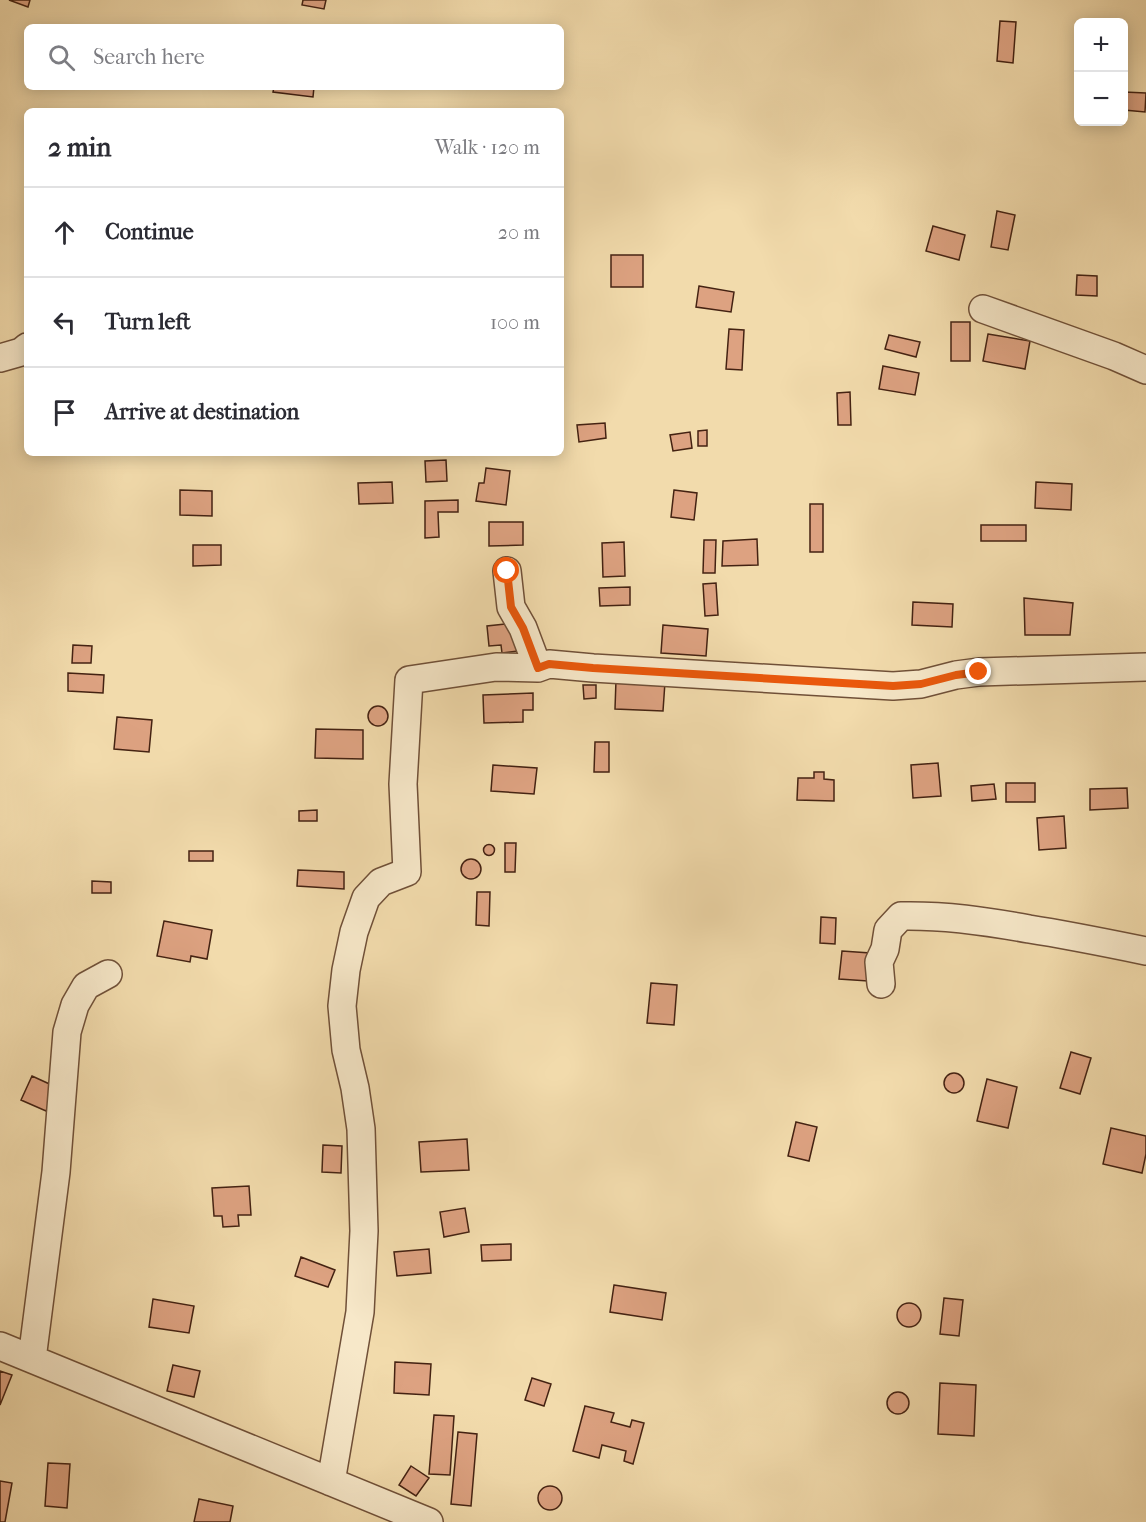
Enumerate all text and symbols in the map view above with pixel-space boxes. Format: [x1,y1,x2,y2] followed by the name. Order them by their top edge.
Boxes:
[1074,18,1128,126] map controls
[1074,18,1128,72] button: +
[24,24,564,90] search box
[45,41,78,74] icon: search
[93,44,205,70] text: Search here
[1074,72,1128,126] button: −
[48,132,111,163] text: 2 min
[435,136,540,159] text: Walk · 120 m
[48,216,81,249] icon: ahead
[105,219,194,245] text: Continue
[498,221,540,244] text: 20 m
[48,306,81,339] icon: left
[105,309,191,335] text: Turn left
[490,311,540,334] text: 100 m
[48,396,81,429] icon: arrive
[105,399,299,425] text: Arrive at destination
[493,557,519,583] route start
[965,658,991,684] route end

